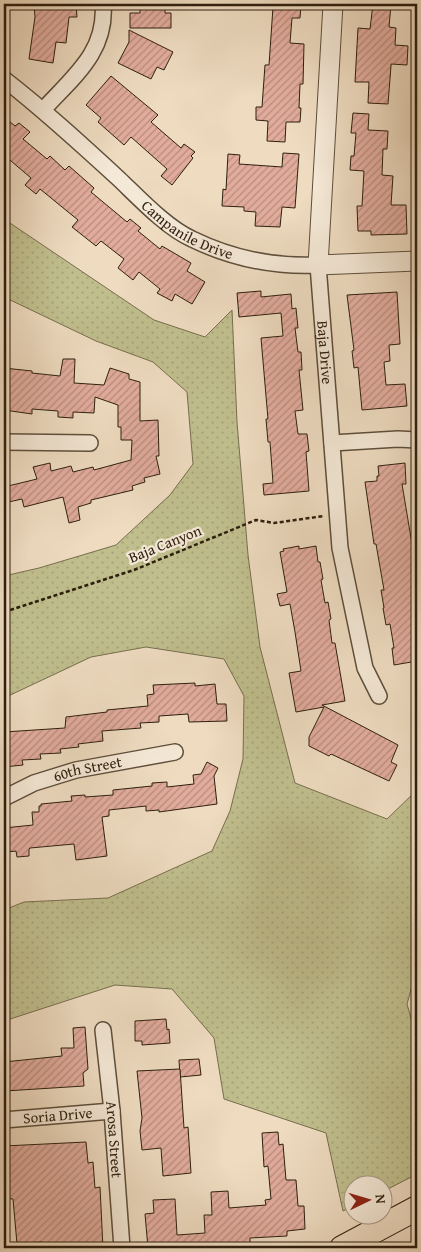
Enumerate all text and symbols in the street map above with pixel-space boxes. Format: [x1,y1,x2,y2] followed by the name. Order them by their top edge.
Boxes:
[137,195,236,264] street label: Campanile Drive
[312,320,338,385] street label: Baja Drive
[125,519,205,568] street label: Baja Canyon
[51,751,124,786] street label: 60th Street
[101,1100,128,1179] street label: Arosa Street
[22,1102,93,1128] street label: Soria Drive
[344,1174,394,1224] north arrow
[371,1193,391,1205] text: N

